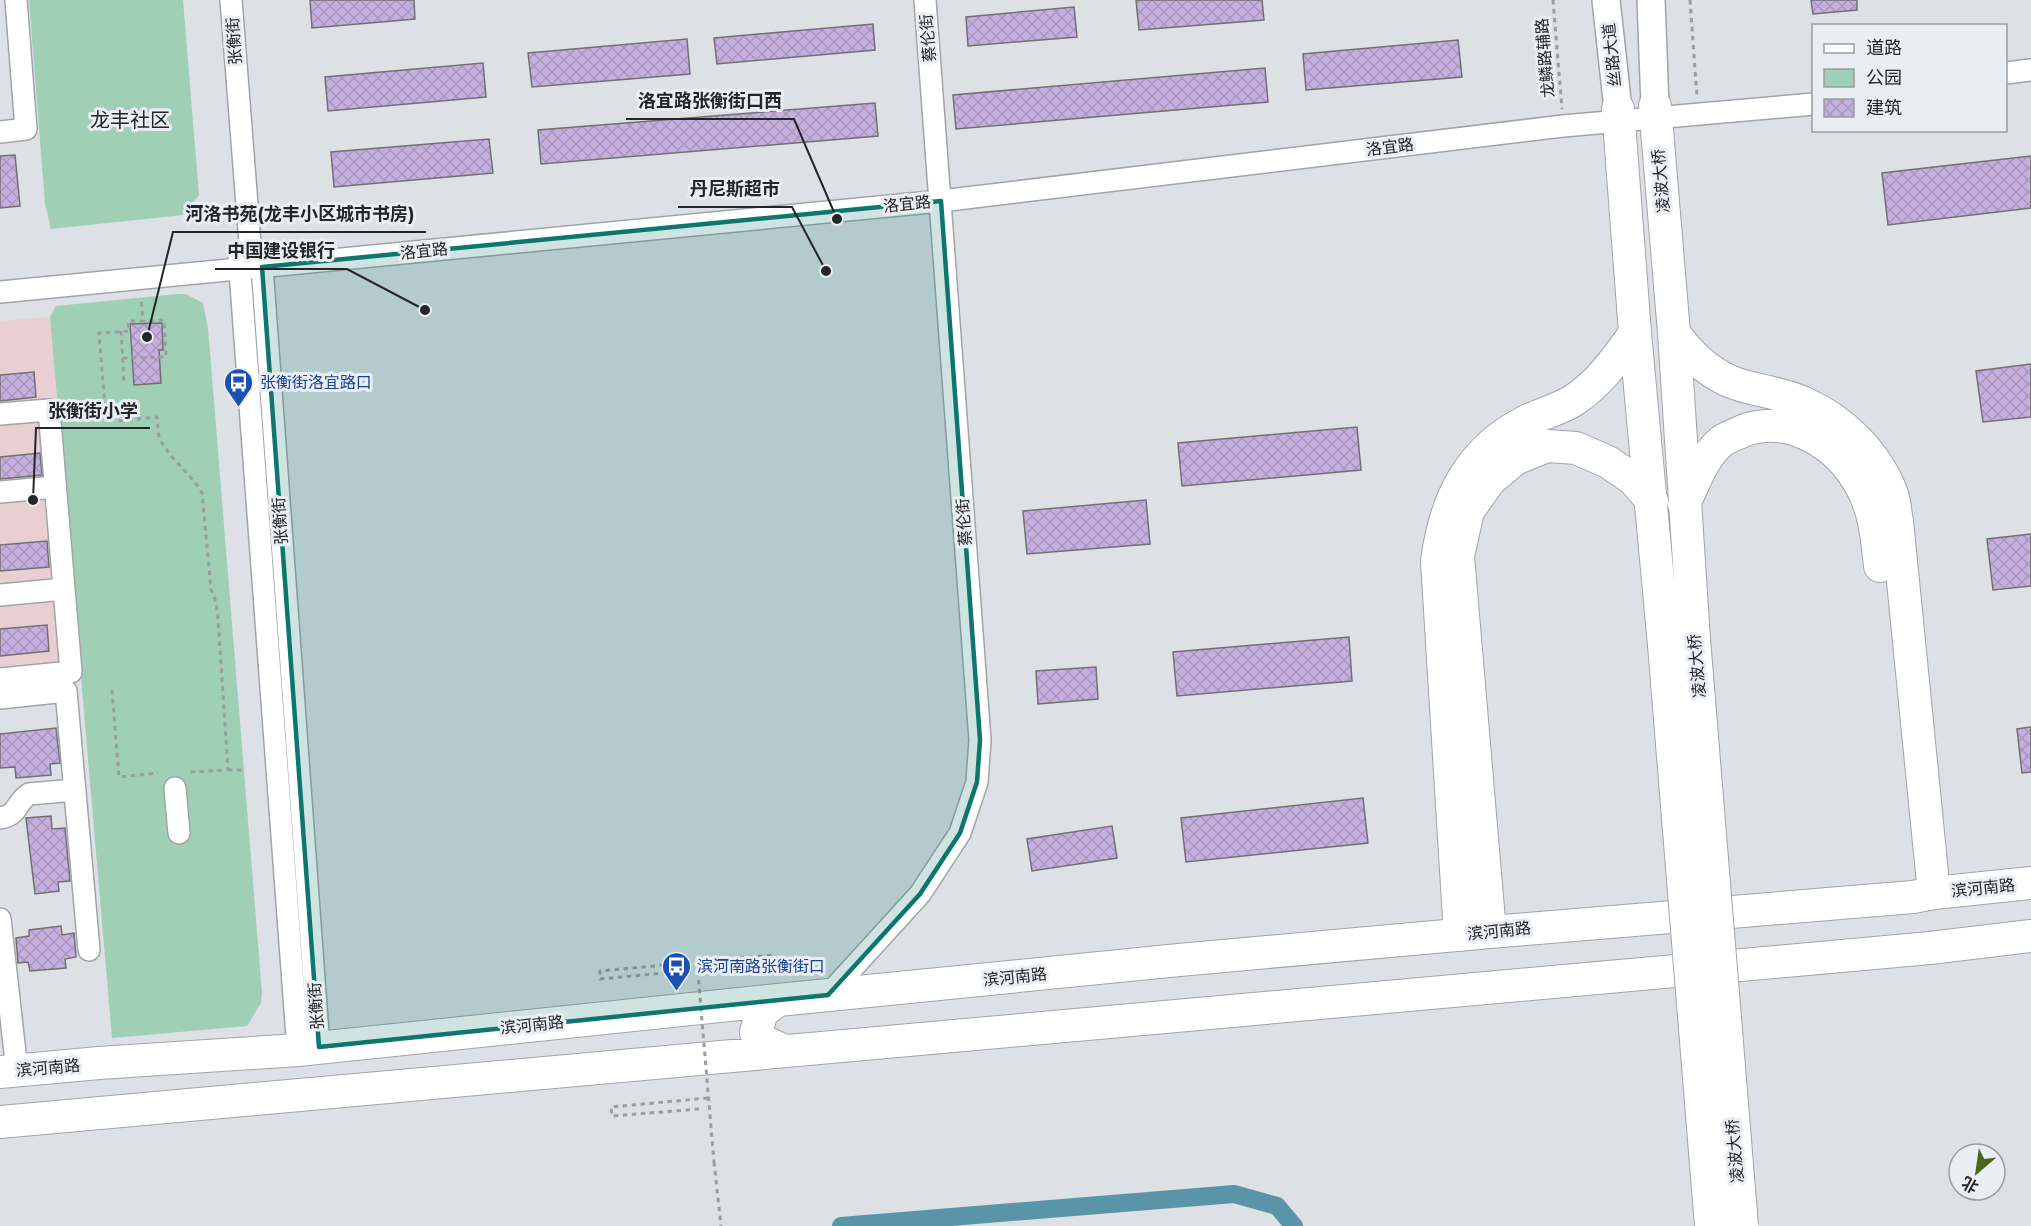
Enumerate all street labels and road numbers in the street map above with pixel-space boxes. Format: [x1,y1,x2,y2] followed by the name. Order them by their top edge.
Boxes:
[916,13,940,63] street label: 蔡伦街
[223,16,245,66] street label: 张衡街
[1532,17,1558,99] street label: 龙鳞路辅路
[1599,22,1625,88] street label: 丝路大道
[1365,135,1415,159] street label: 洛宜路
[1649,148,1673,214] street label: 凌波大桥
[882,192,932,216] street label: 洛宜路
[399,239,449,263] street label: 洛宜路
[269,496,291,546] street label: 张衡街
[953,497,975,547] street label: 蔡伦街
[1685,633,1709,699] street label: 凌波大桥
[1950,875,2016,901] street label: 滨河南路
[1466,918,1532,944] street label: 滨河南路
[982,964,1048,990] street label: 滨河南路
[305,981,327,1031] street label: 张衡街
[499,1012,565,1038] street label: 滨河南路
[15,1056,81,1080] street label: 滨河南路
[1723,1118,1747,1184] street label: 凌波大桥

